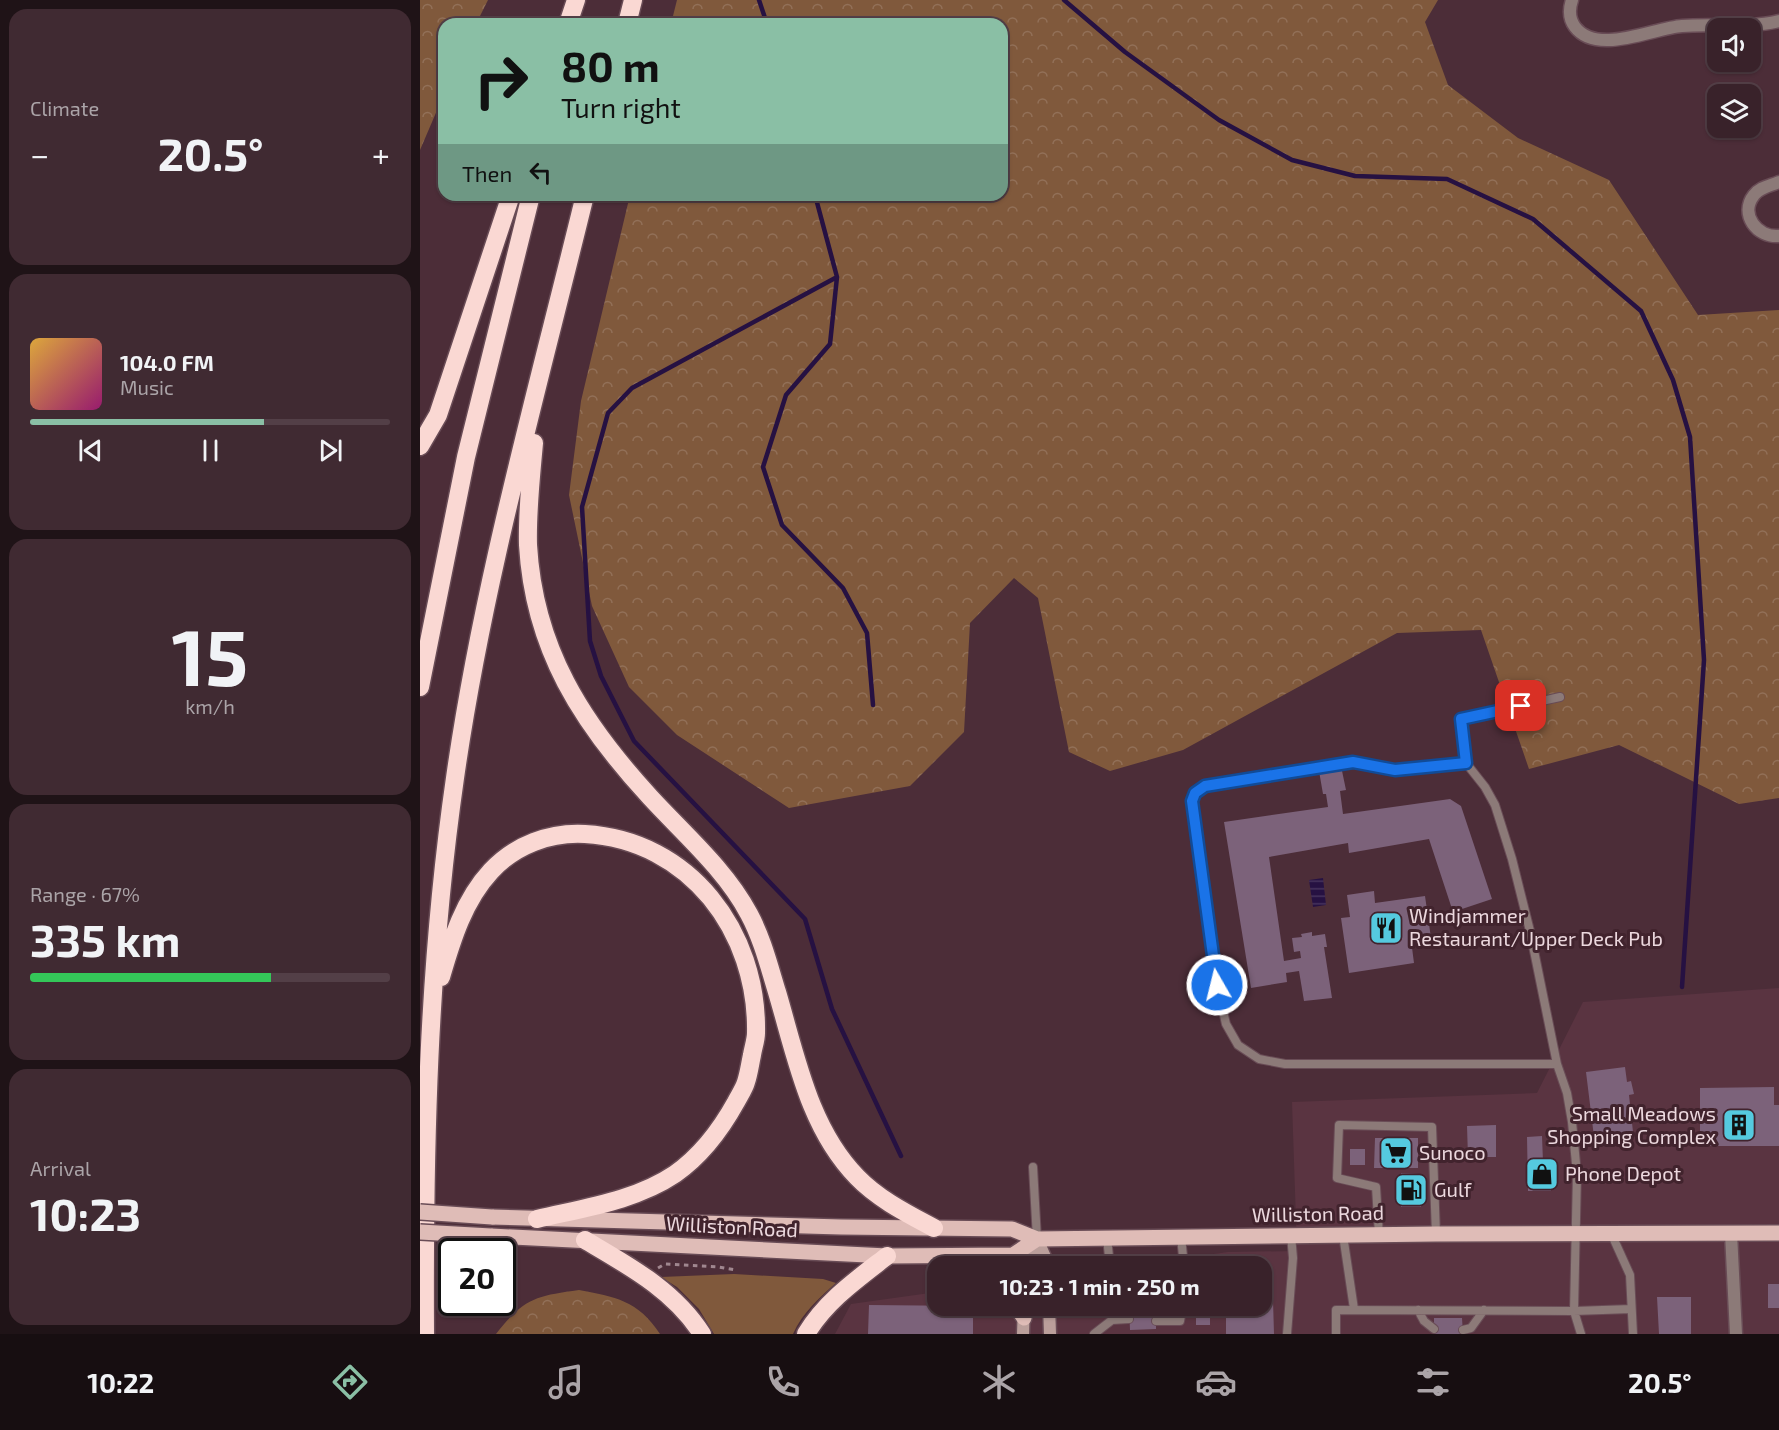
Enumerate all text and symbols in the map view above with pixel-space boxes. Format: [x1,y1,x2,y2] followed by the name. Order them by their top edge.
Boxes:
[1707,18,1761,138] map controls
[1707,18,1761,72] button: sound
[561,40,660,90] text: 80 m
[462,42,540,120] icon: right
[1707,84,1761,138] button: layers
[561,91,681,123] text: Turn right
[30,96,99,120] text: Climate
[158,126,263,180] text: 20.5°
[30,134,49,174] text: −
[372,134,390,174] text: +
[524,156,557,189] icon: left
[462,160,512,186] text: Then
[120,349,214,375] text: 104.0 FM
[120,375,174,399] text: Music
[74,434,107,467] icon: previous
[194,434,227,467] icon: pause
[314,434,347,467] icon: next
[172,608,248,702] text: 15
[1495,680,1546,731] pin
[1504,689,1537,722] icon: arrive
[185,694,235,718] text: km/h
[30,882,140,906] text: Range · 67%
[1409,903,1663,950] place label: Windjammer Restaurant/Upper Deck Pub
[1368,910,1404,946] restaurant icon: Windjammer Restaurant/Upper Deck Pub
[30,912,180,966] text: 335 km
[1185,953,1249,1017] position arrow
[1547,1101,1716,1148] place label: Small Meadows Shopping Complex
[1721,1107,1757,1143] building icon: Small Meadows Shopping Complex
[1378,1135,1414,1171] supermarket icon: Sunoco
[1419,1140,1486,1164] place label: Sunoco
[30,1156,91,1180] text: Arrival
[1524,1156,1560,1192] shop icon: Phone Depot
[1565,1161,1682,1185] place label: Phone Depot
[1393,1172,1429,1208] fuel station icon: Gulf
[1434,1177,1472,1201] place label: Gulf
[30,1186,141,1240] text: 10:23
[1252,1200,1384,1226] street label: Williston Road
[665,1211,799,1241] street label: Williston Road
[438,1238,516,1316] speed limit sign: 20
[999,1273,1200,1299] text: 10:23 · 1 min · 250 m
[329,1361,371,1403] icon: directions
[545,1361,587,1403] icon: music
[762,1361,804,1403] icon: phone
[978,1361,1020,1403] icon: climate
[1195,1361,1237,1403] icon: car
[1412,1361,1454,1403] icon: filters
[87,1366,154,1398] text: 10:22
[1628,1366,1692,1398] text: 20.5°

